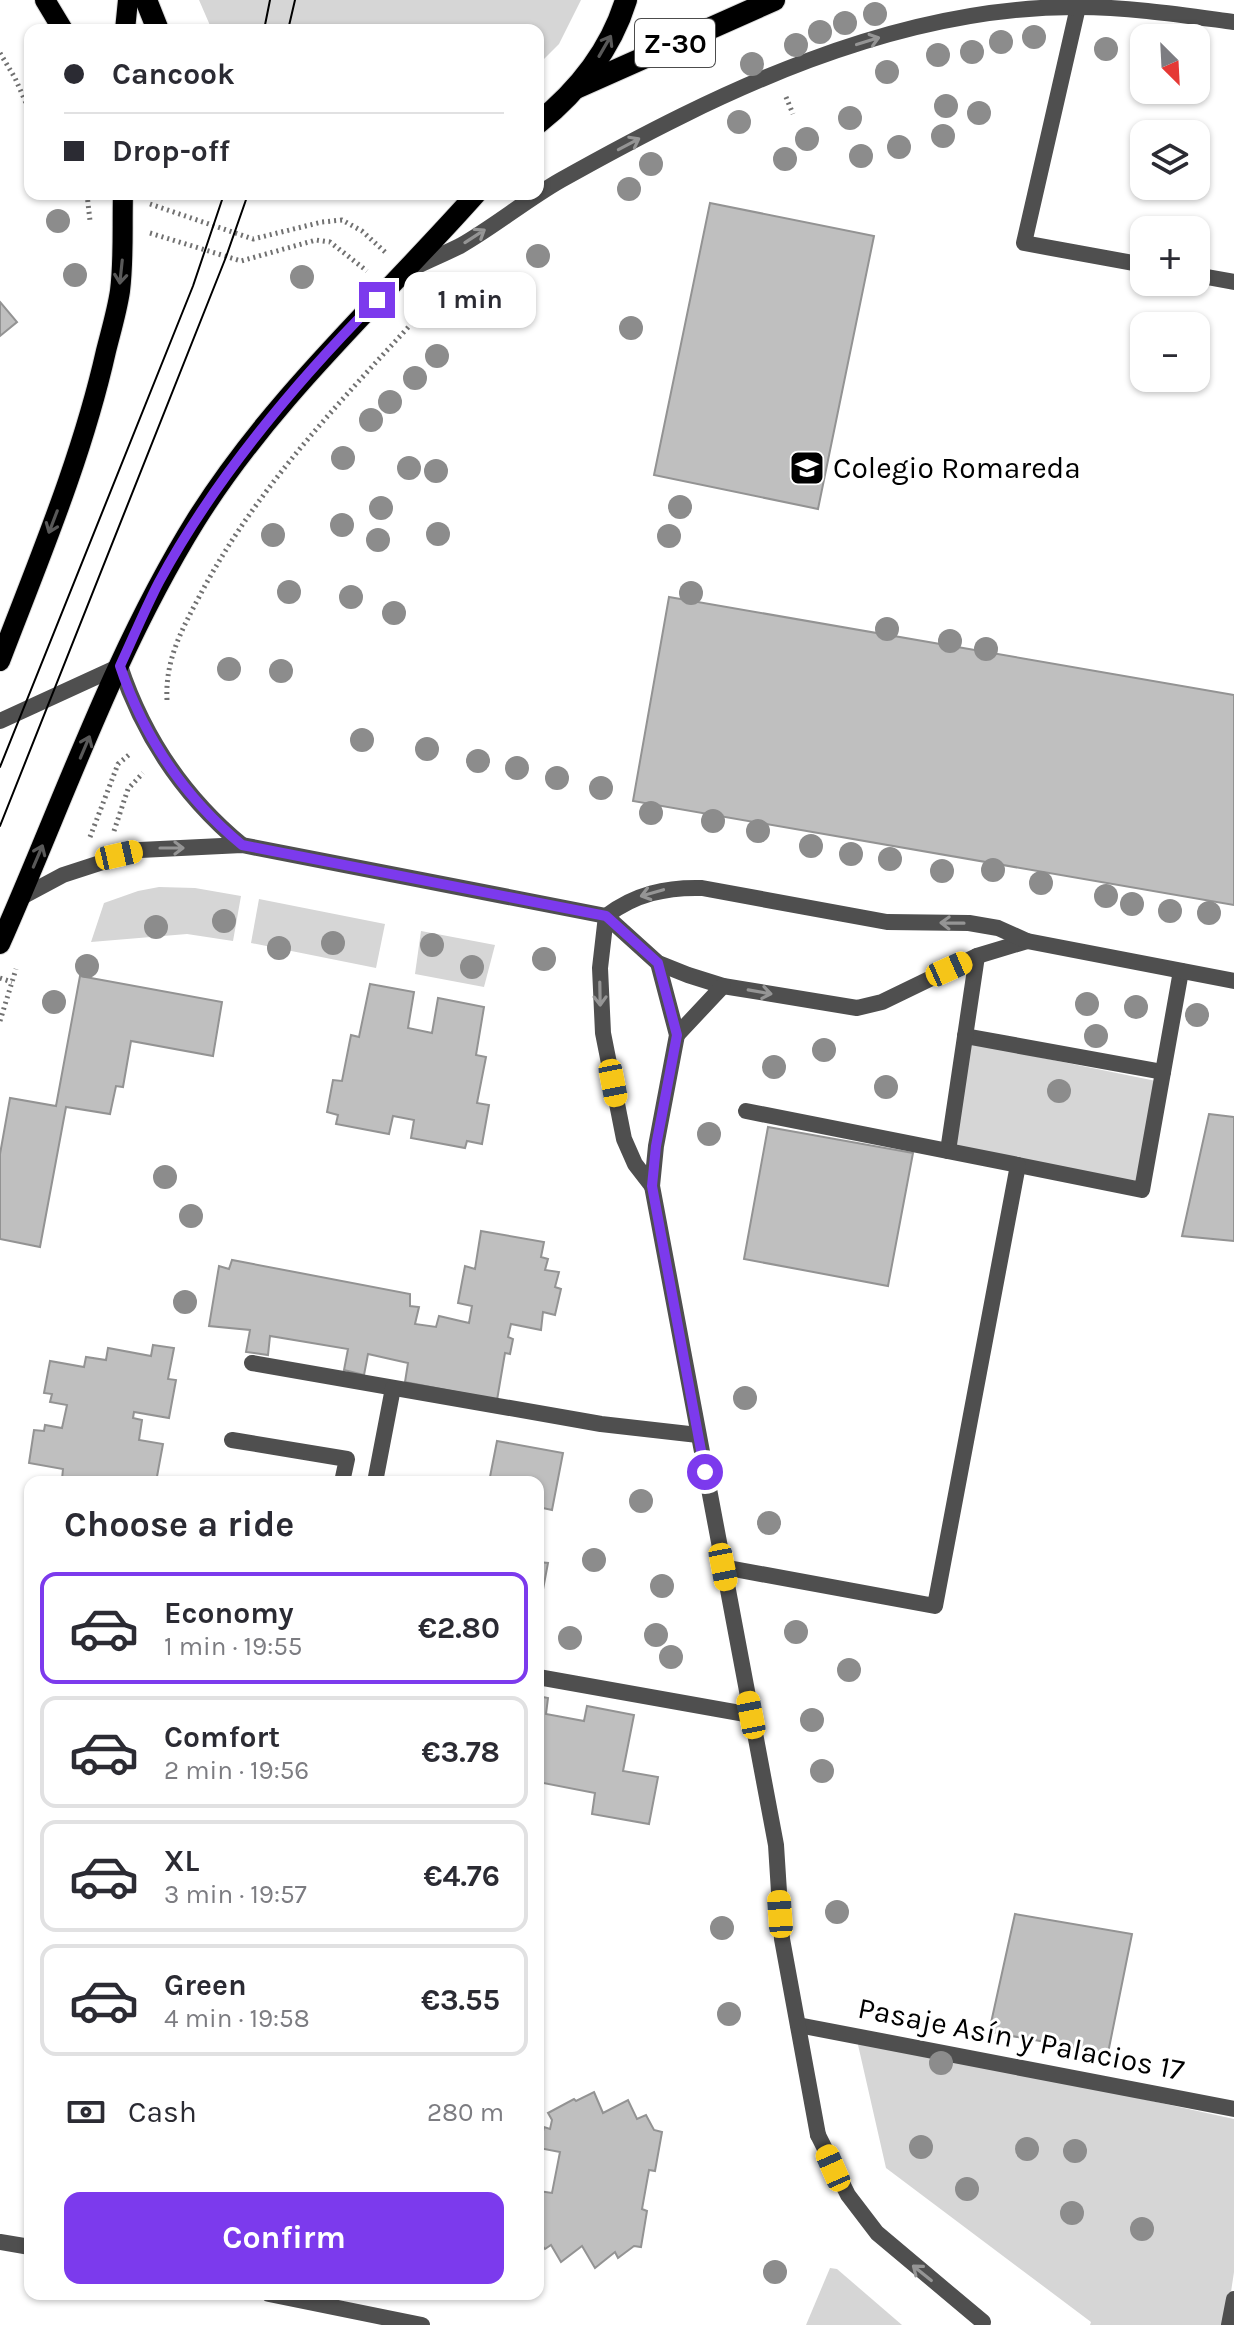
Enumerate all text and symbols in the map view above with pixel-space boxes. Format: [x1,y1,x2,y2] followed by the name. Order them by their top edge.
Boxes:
[635,19,715,67] road number: Z-30
[1130,24,1210,104] north arrow
[1130,24,1210,392] map controls
[854,33,880,48] one-way arrow
[597,35,613,58] one-way arrow
[112,56,235,92] text: Cancook
[1130,120,1210,200] button: layers
[112,133,230,169] text: Drop-off
[617,135,640,151] one-way arrow
[1130,216,1210,296] button: +
[463,227,485,244] one-way arrow
[114,258,129,285] one-way arrow
[405,272,537,328] callout: 1 min
[359,282,395,318] route end
[437,284,503,315] text: 1 min
[1130,312,1210,392] button: −
[788,449,826,487] school or university icon: Colegio Romareda
[833,450,1081,486] place label: Colegio Romareda
[45,509,59,534] one-way arrow
[78,736,93,760] one-way arrow
[93,838,145,872] car
[158,840,185,856] one-way arrow
[32,844,47,869] one-way arrow
[639,887,665,902] one-way arrow
[939,915,966,931] one-way arrow
[922,948,976,990] car
[592,980,608,1007] one-way arrow
[747,985,772,1000] one-way arrow
[597,1057,629,1109] car
[687,1454,723,1490] route start
[64,1503,294,1545] text: Choose a ride
[707,1541,739,1593] car
[68,1592,140,1664] icon: car
[164,1595,294,1631] text: Economy
[418,1610,500,1646] text: €2.80
[164,1631,303,1662] text: 1 min · 19:55
[735,1689,767,1741] car
[68,1716,140,1788] icon: car
[164,1719,280,1755] text: Comfort
[422,1734,500,1770] text: €3.78
[164,1755,309,1786] text: 2 min · 19:56
[68,1840,140,1912] icon: car
[164,1843,199,1879] text: XL
[424,1858,500,1894] text: €4.76
[164,1879,307,1910] text: 3 min · 19:57
[766,1889,794,1939] car
[68,1964,140,2036] icon: car
[164,1967,247,2003] text: Green
[421,1982,500,2018] text: €3.55
[855,1990,1187,2088] street label: Pasaje Asín y Palacios 17
[164,2003,310,2034] text: 4 min · 19:58
[64,2090,108,2134] icon: cash
[128,2094,197,2130] text: Cash
[427,2097,504,2128] text: 280 m
[812,2141,854,2195] car
[64,2192,504,2284] button: Confirm
[912,2265,933,2283] one-way arrow

